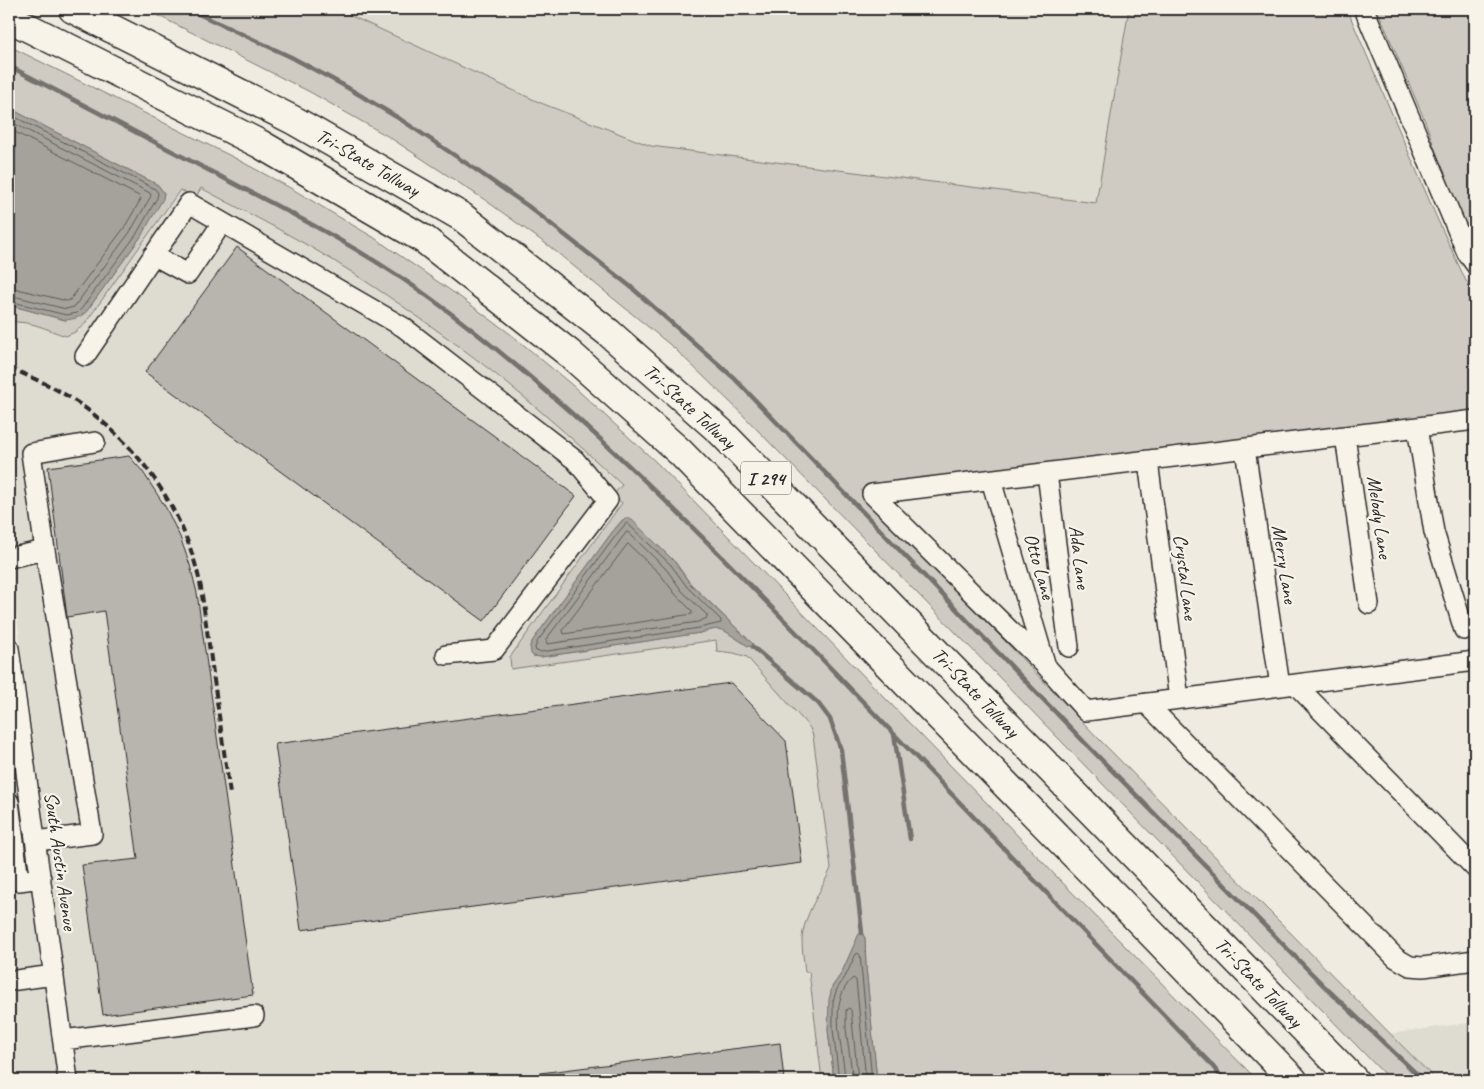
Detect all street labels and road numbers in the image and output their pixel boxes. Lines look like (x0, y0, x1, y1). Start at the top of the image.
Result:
street label: Tri-State Tollway (311, 123, 426, 203)
street label: Tri-State Tollway (638, 358, 743, 456)
road number: I 294 (741, 462, 791, 494)
street label: Melody Lane (1361, 474, 1398, 562)
street label: Merry Lane (1266, 523, 1303, 607)
street label: Ada Lane (1063, 524, 1096, 592)
street label: Otto Lane (1018, 530, 1061, 603)
street label: Crystal Lane (1168, 533, 1203, 623)
street label: Tri-State Tollway (926, 642, 1026, 744)
street label: South Austin Avenue (38, 790, 83, 933)
street label: Tri-State Tollway (1209, 932, 1309, 1034)

